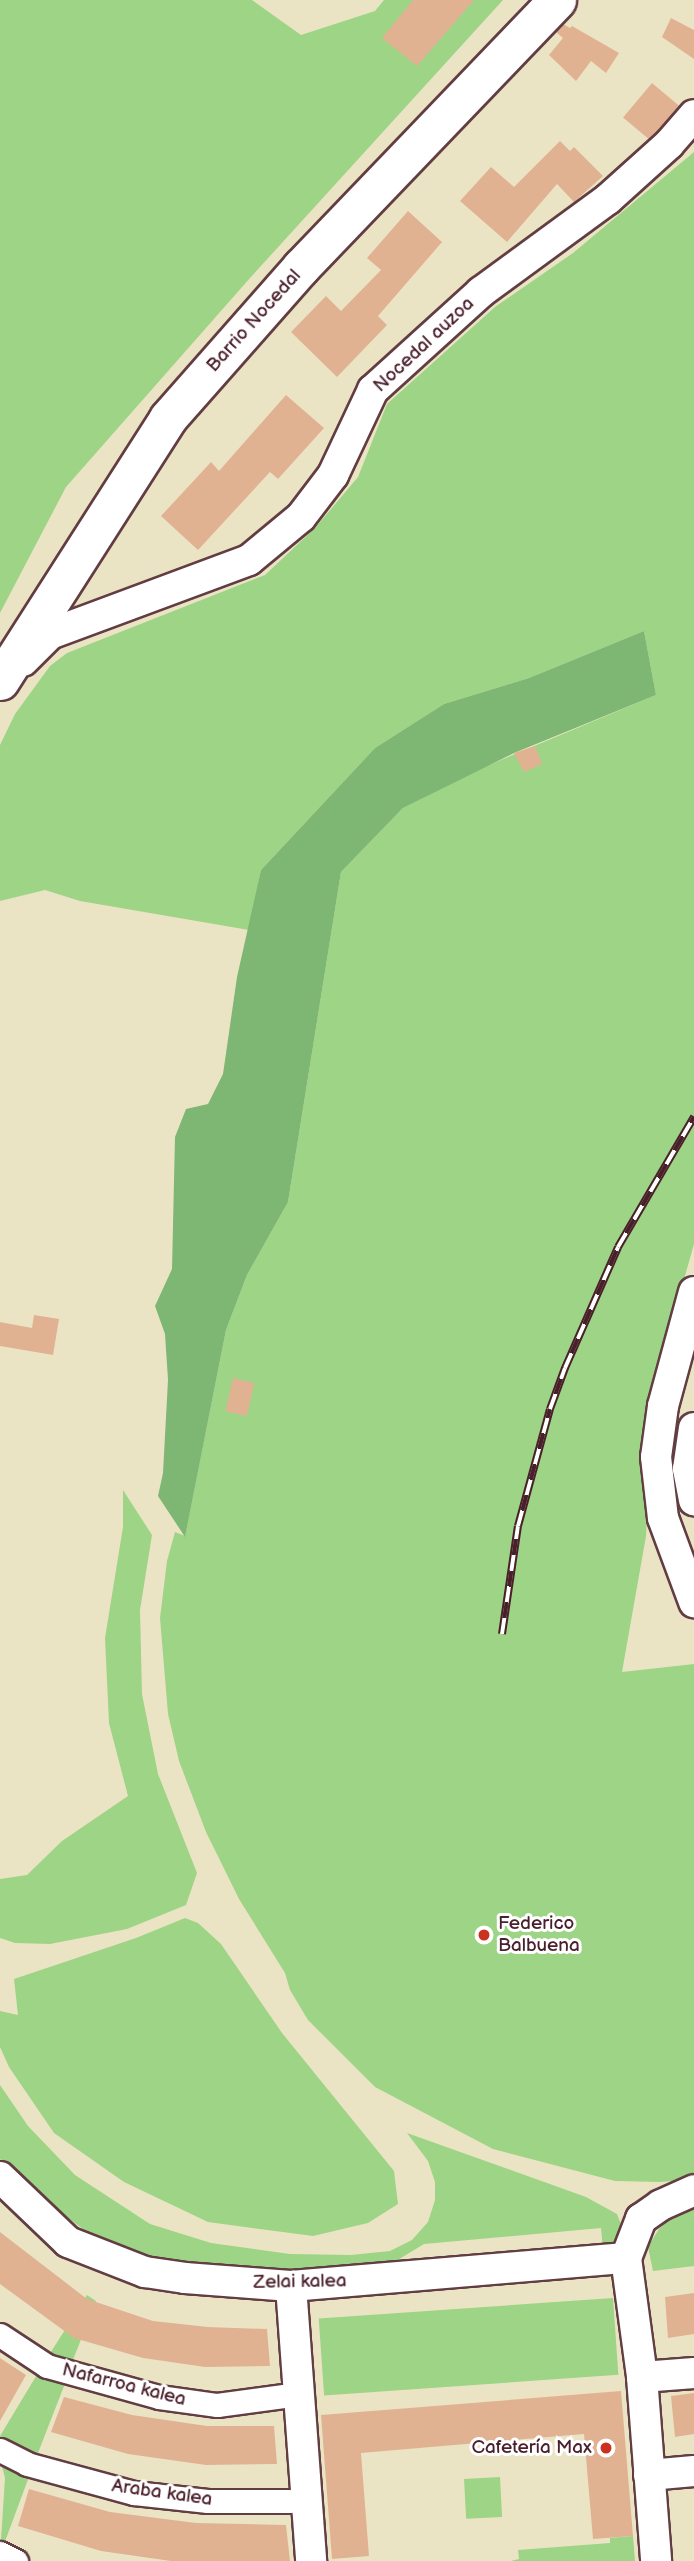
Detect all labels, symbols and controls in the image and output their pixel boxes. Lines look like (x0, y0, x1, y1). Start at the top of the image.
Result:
street label: Barrio Nocedal (202, 265, 306, 377)
street label: Nocedal auzoa (369, 293, 479, 397)
place label: Federico Balbuena (498, 1913, 580, 1957)
marker: Federico Balbuena (476, 1927, 492, 1943)
street label: Zelai kalea (253, 2270, 347, 2294)
street label: Nafarroa kalea (60, 2359, 188, 2411)
place label: Cafetería Max (472, 2437, 592, 2459)
marker: Cafetería Max (598, 2440, 614, 2456)
street label: Araba kalea (110, 2475, 214, 2511)

